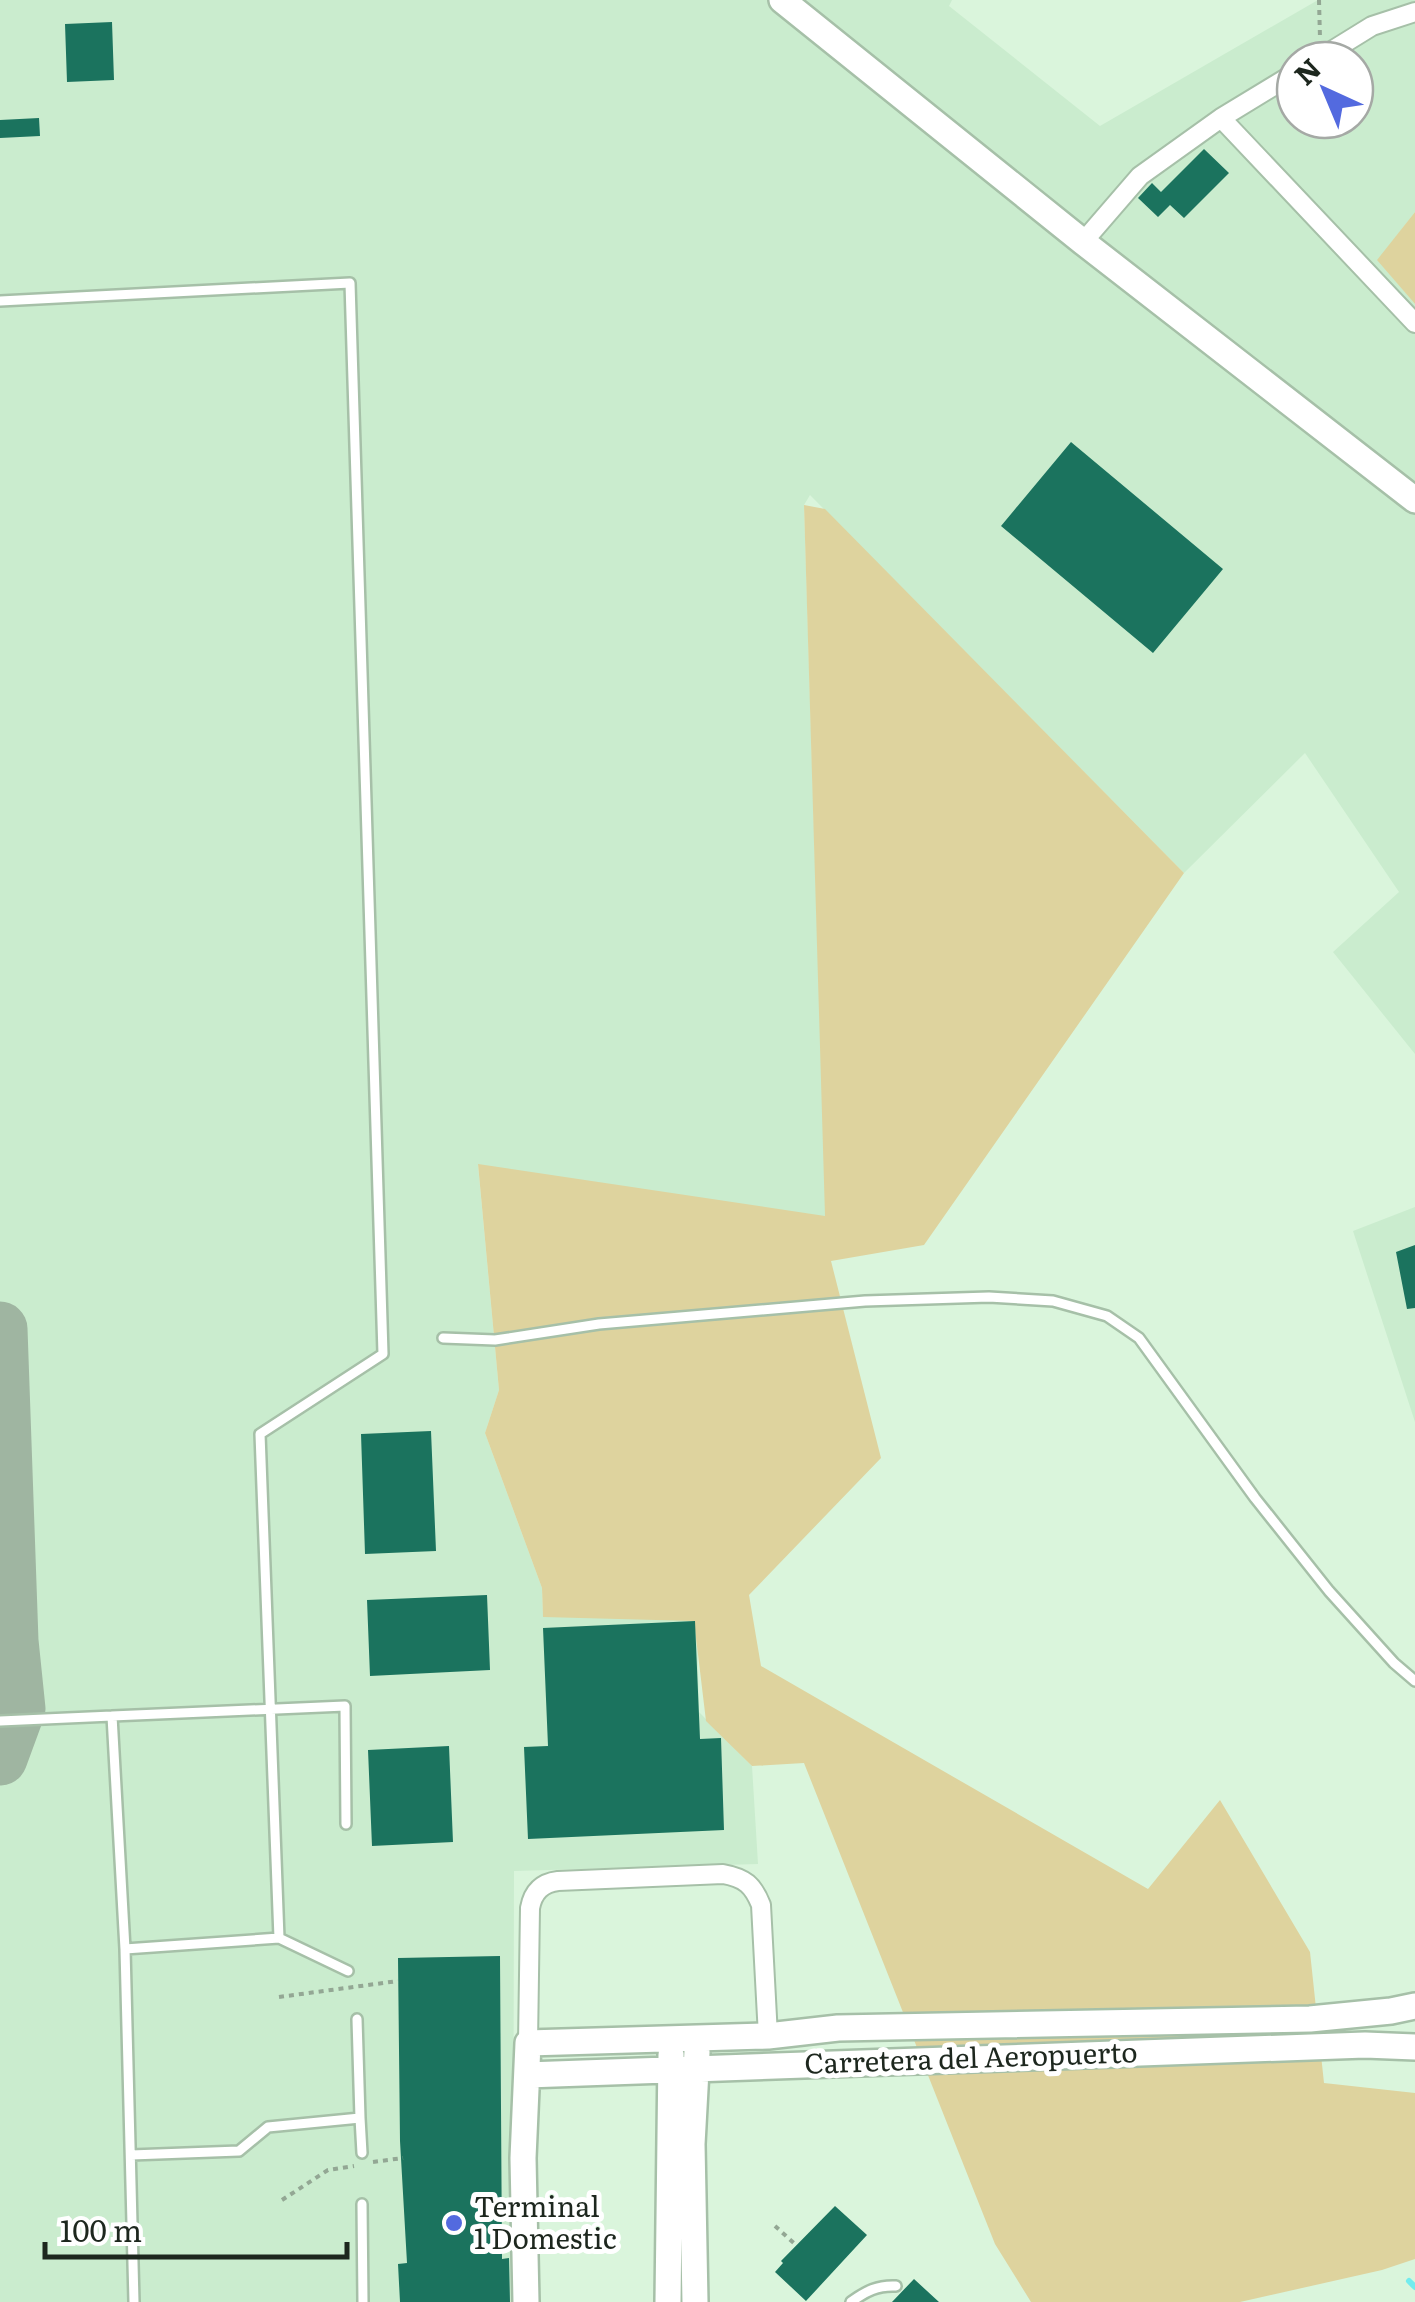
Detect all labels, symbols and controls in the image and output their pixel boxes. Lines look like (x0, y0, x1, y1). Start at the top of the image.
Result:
north arrow (1275, 40, 1375, 140)
text: N (1283, 47, 1329, 94)
street label: Carretera del Aeropuerto (804, 2029, 1138, 2083)
place label: Terminal 1 Domestic (474, 2184, 617, 2258)
scale bar (45, 2197, 348, 2259)
text: 100 m (60, 2207, 142, 2251)
marker: Terminal 1 Domestic (443, 2212, 465, 2234)

